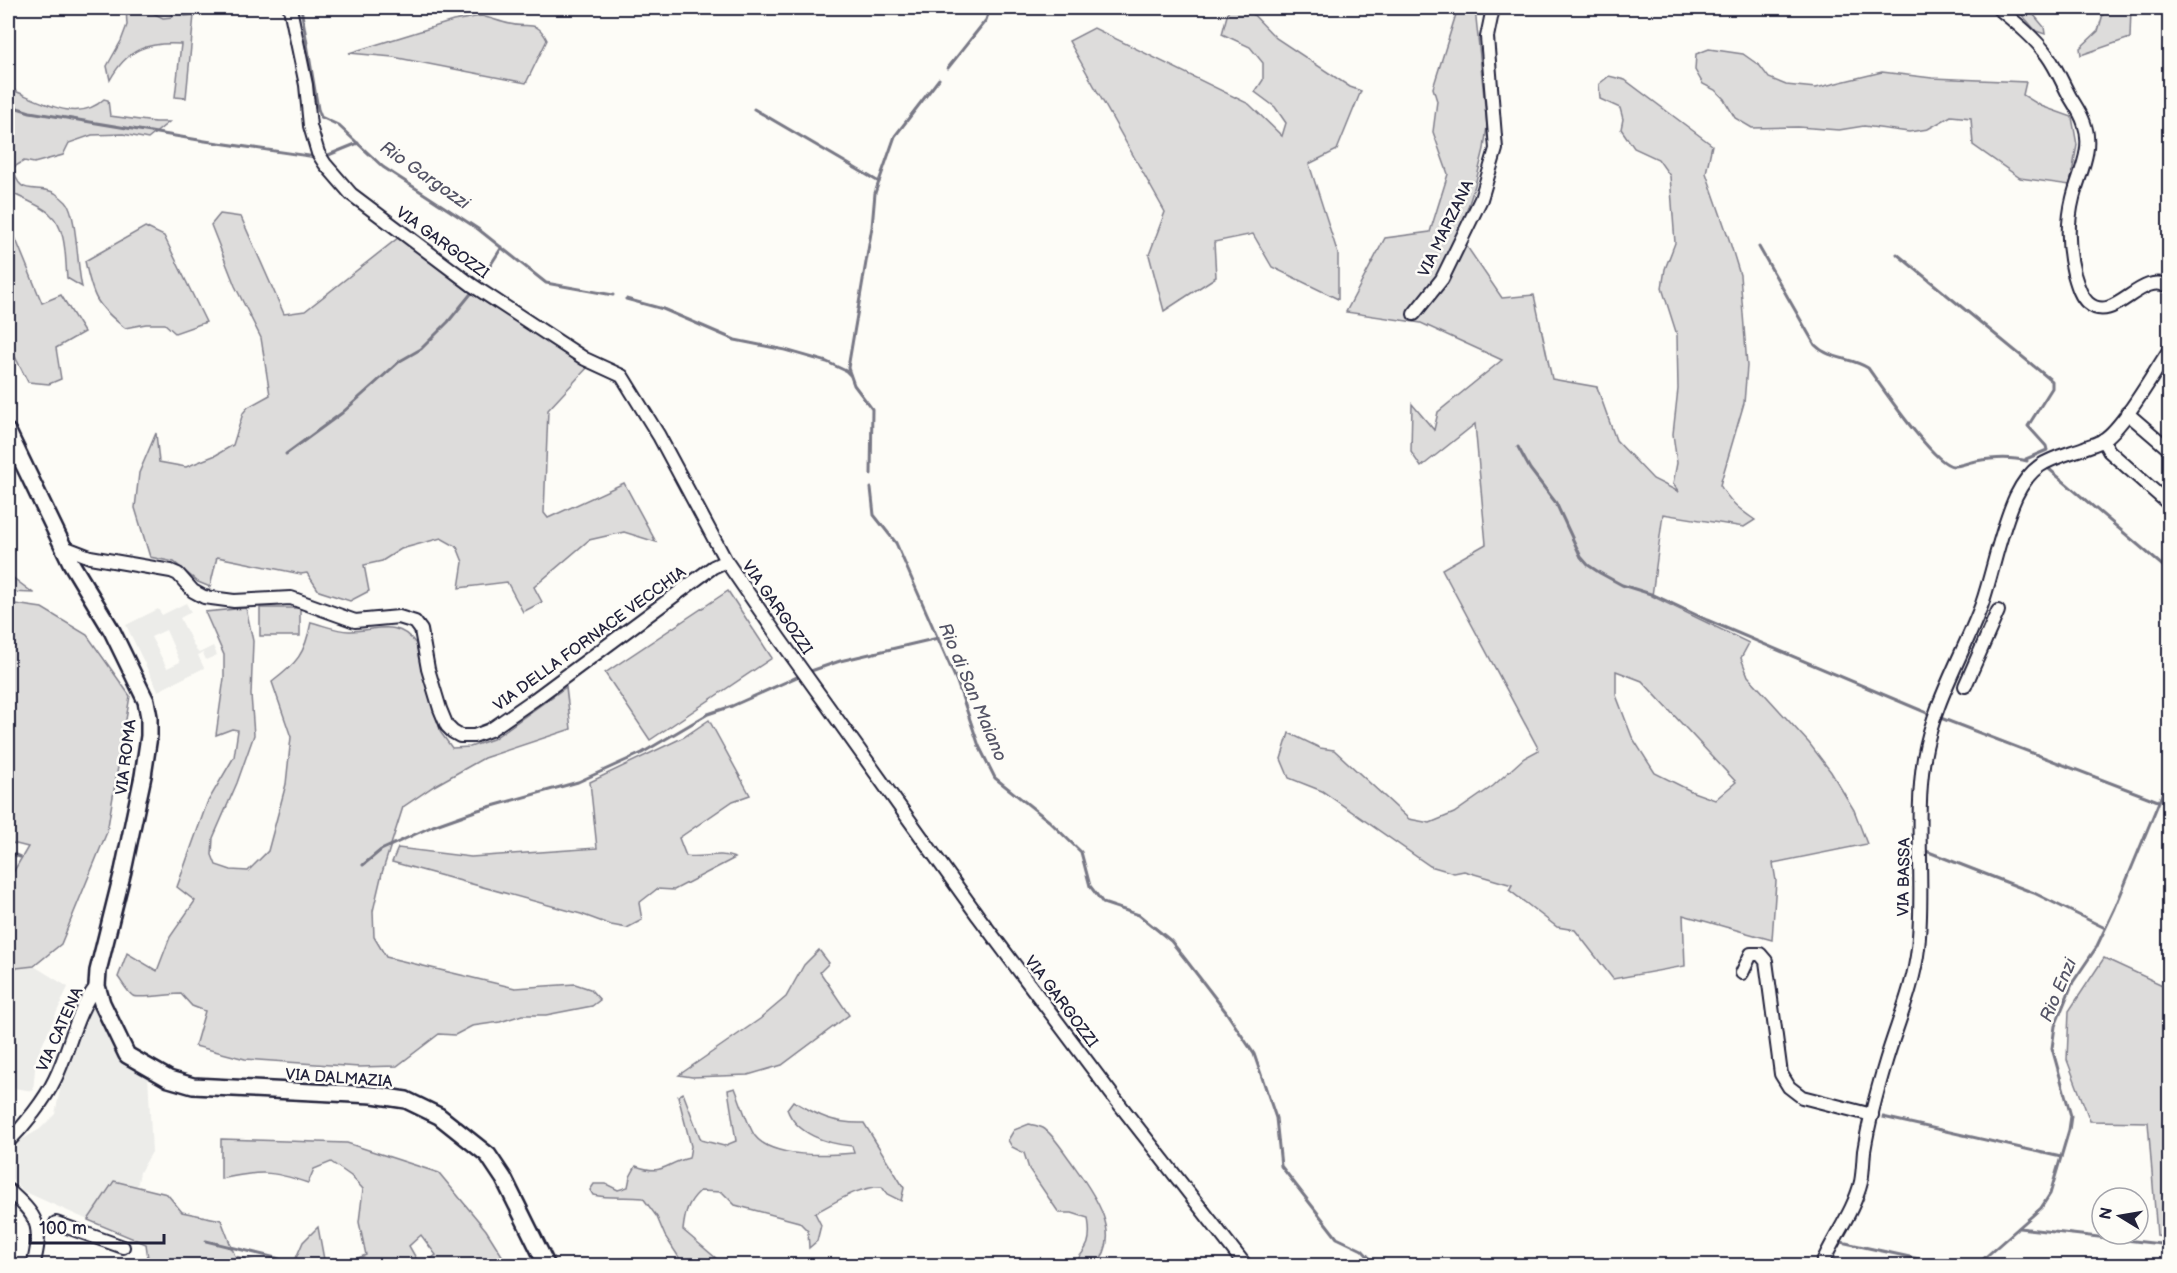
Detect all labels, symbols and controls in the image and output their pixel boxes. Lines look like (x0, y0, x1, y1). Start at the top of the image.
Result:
water label: Rio Gargozzi (376, 137, 474, 214)
street label: VIA MARZANA (1415, 177, 1478, 280)
street label: VIA GARGOZZI (392, 203, 492, 283)
street label: VIA GARGOZZI (737, 557, 816, 658)
street label: VIA DELLA FORNACE VECCHIA (490, 563, 690, 715)
water label: Rio di San Maiano (934, 620, 1011, 765)
street label: VIA ROMA (112, 718, 141, 796)
street label: VIA BASSA (1894, 837, 1915, 917)
street label: VIA GARGOZZI (1020, 952, 1102, 1052)
water label: Rio Enzi (2036, 954, 2082, 1025)
street label: VIA CATENA (33, 984, 88, 1075)
street label: VIA DALMAZIA (285, 1065, 393, 1092)
north arrow (2090, 1186, 2150, 1246)
text: N (2096, 1206, 2117, 1221)
scale bar (30, 1207, 164, 1245)
text: 100 m (39, 1218, 87, 1239)

